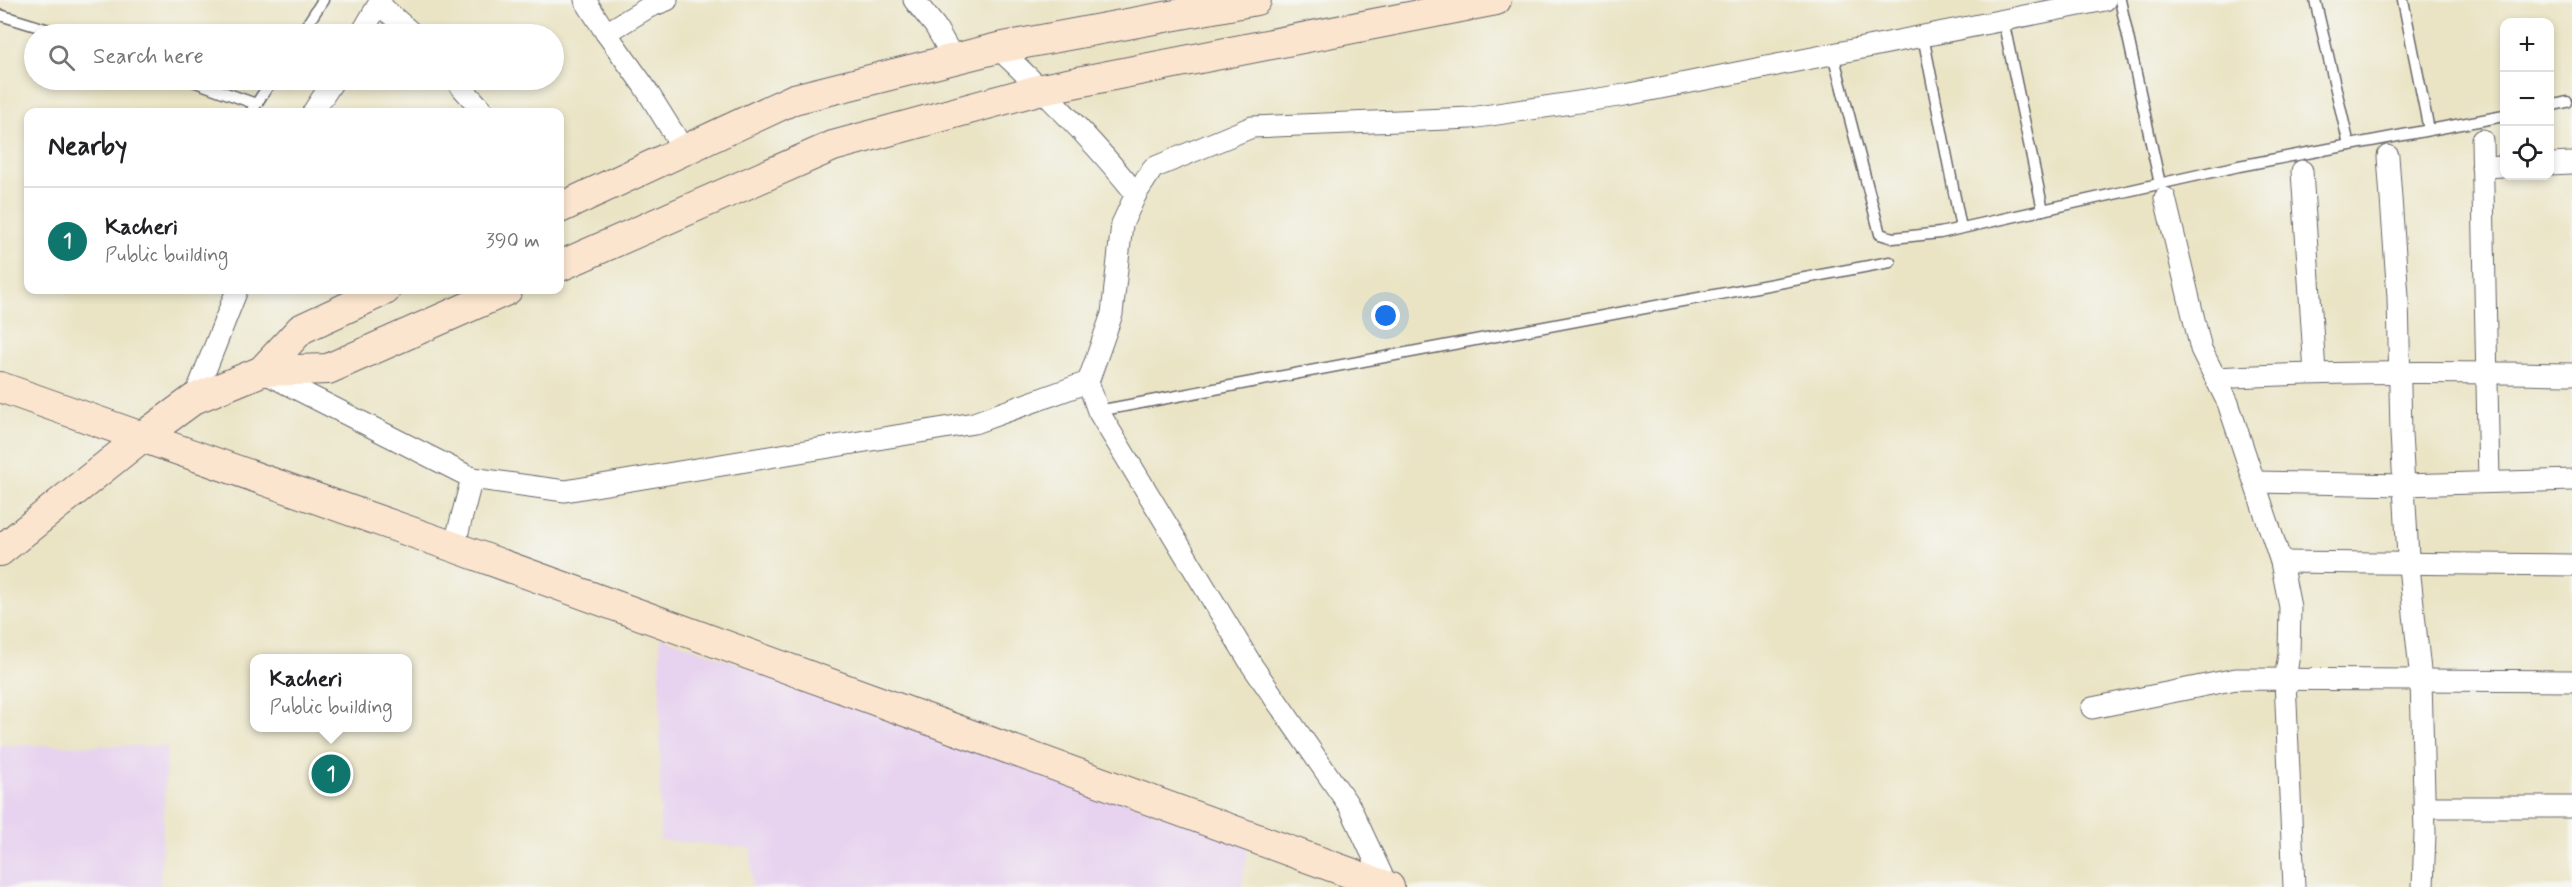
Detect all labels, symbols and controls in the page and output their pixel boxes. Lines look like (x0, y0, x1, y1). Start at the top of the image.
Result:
map controls (2500, 18, 2554, 180)
button: + (2500, 18, 2554, 72)
search box (24, 24, 564, 90)
icon: search (45, 41, 78, 74)
text: Search here (93, 43, 204, 71)
button: − (2500, 72, 2554, 126)
button: locate (2500, 126, 2554, 180)
text: Nearby (48, 130, 127, 164)
text: Kacheri (105, 214, 178, 242)
text: 1 (63, 228, 72, 255)
text: 390 m (486, 228, 540, 255)
text: Public building (105, 242, 228, 269)
your location (1371, 301, 1400, 330)
popup (250, 654, 412, 732)
text: Kacheri (269, 666, 342, 694)
text: Public building (269, 694, 393, 721)
pin: 1 (312, 752, 350, 796)

